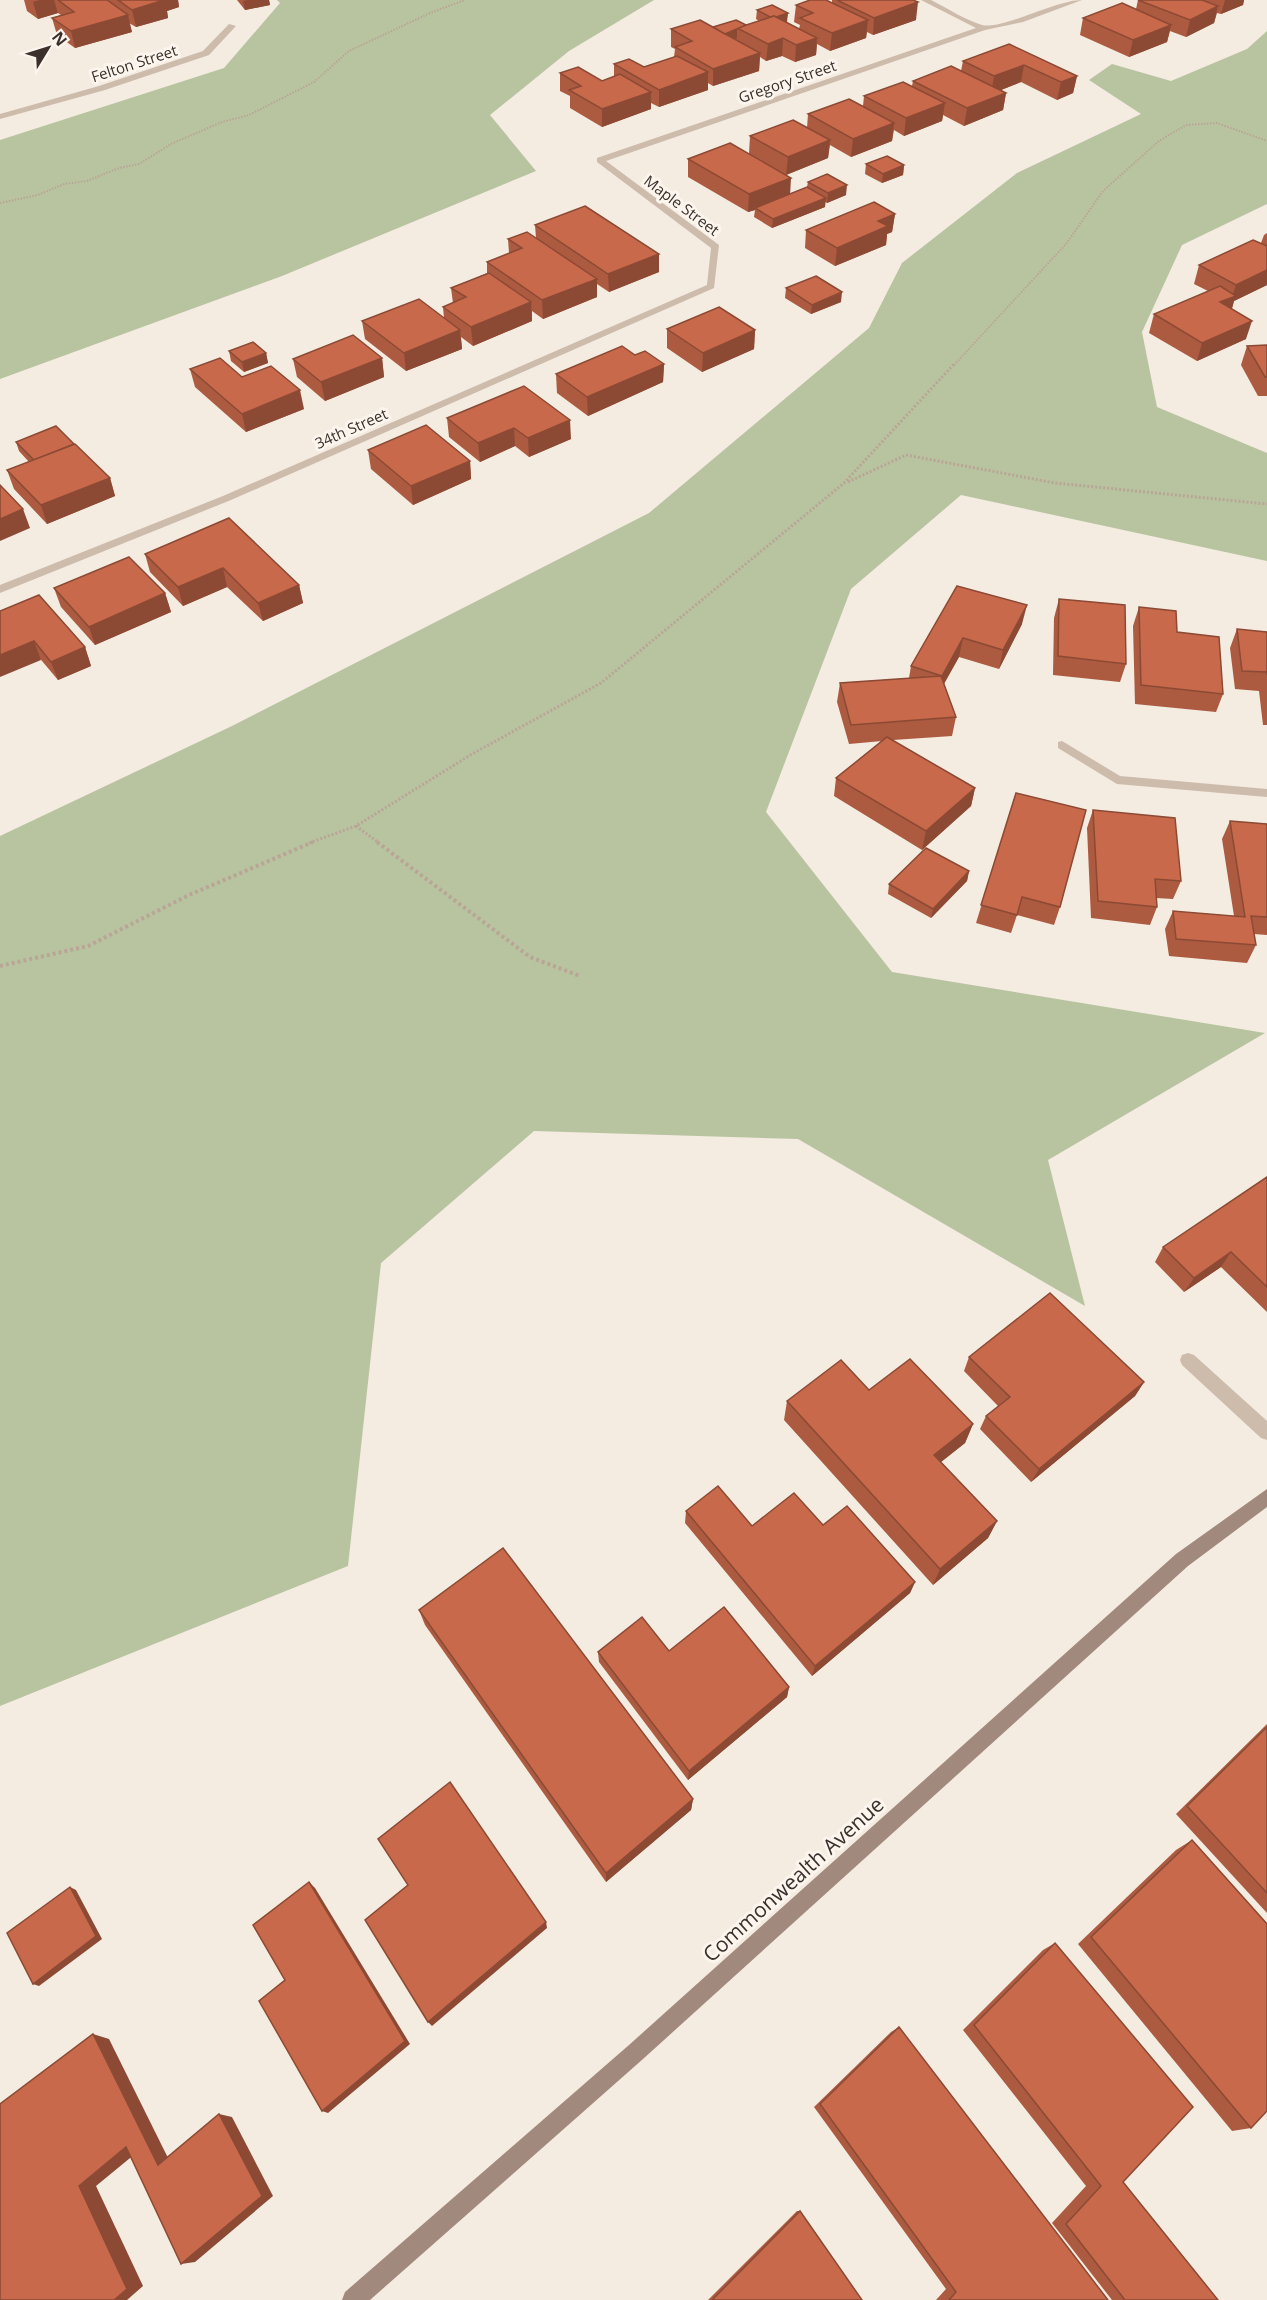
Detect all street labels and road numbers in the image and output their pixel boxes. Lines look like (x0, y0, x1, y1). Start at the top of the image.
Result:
street label: Felton Street (88, 40, 180, 86)
street label: Gregory Street (735, 55, 839, 107)
street label: Maple Street (640, 170, 724, 240)
street label: 34th Street (312, 403, 390, 453)
street label: Commonwealth Avenue (697, 1790, 889, 1968)

